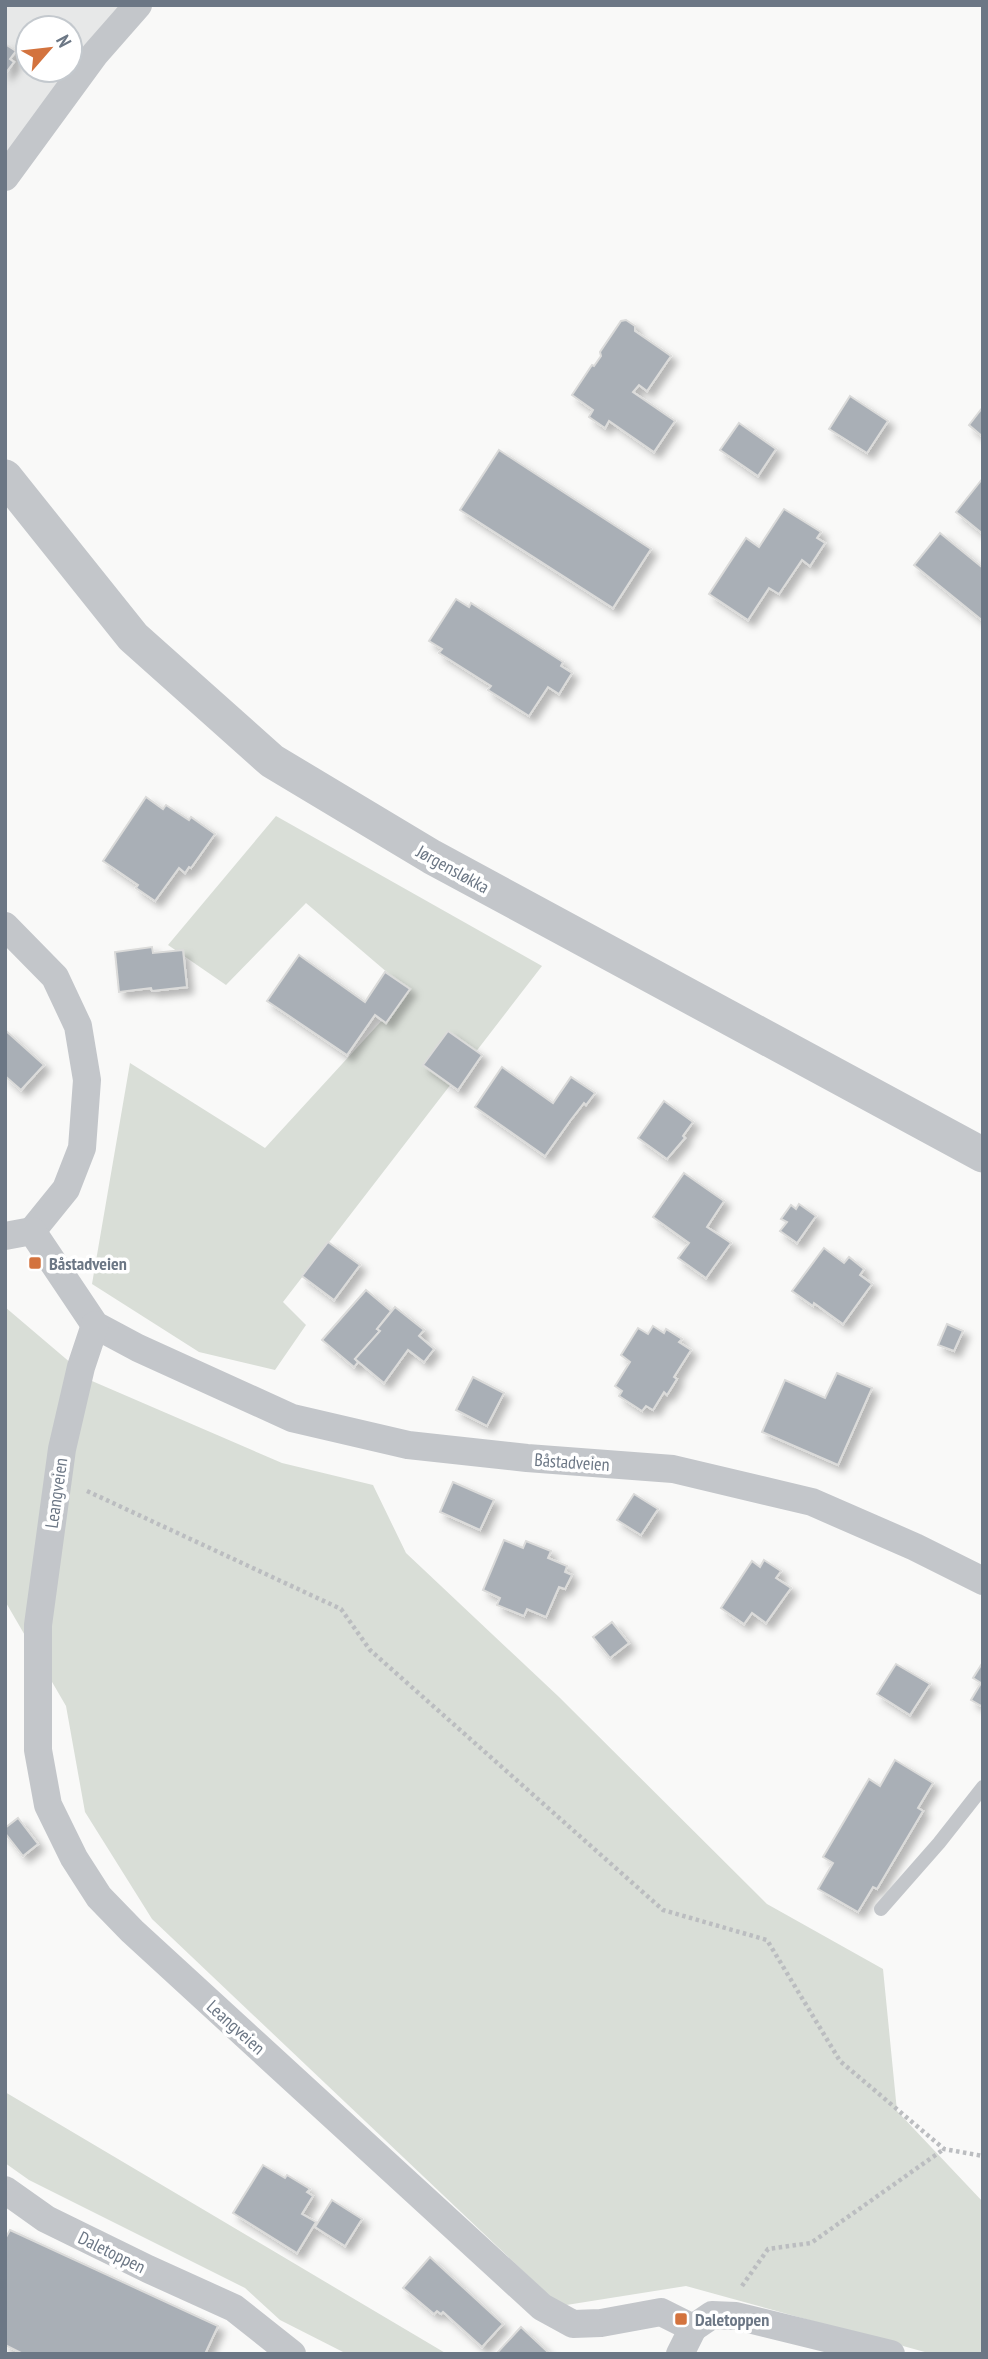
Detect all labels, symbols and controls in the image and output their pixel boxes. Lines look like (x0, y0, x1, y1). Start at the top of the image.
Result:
north arrow (14, 14, 84, 84)
text: N (51, 31, 77, 51)
street label: Jørgensløkka (412, 839, 493, 898)
place label: Båstadveien (49, 1252, 127, 1275)
marker: Båstadveien (27, 1255, 43, 1271)
street label: Båstadveien (534, 1448, 610, 1476)
street label: Leangveien (40, 1456, 72, 1530)
street label: Leangveien (202, 1995, 270, 2059)
street label: Daletoppen (75, 2226, 149, 2278)
place label: Daletoppen (695, 2308, 769, 2331)
marker: Daletoppen (673, 2311, 689, 2327)

